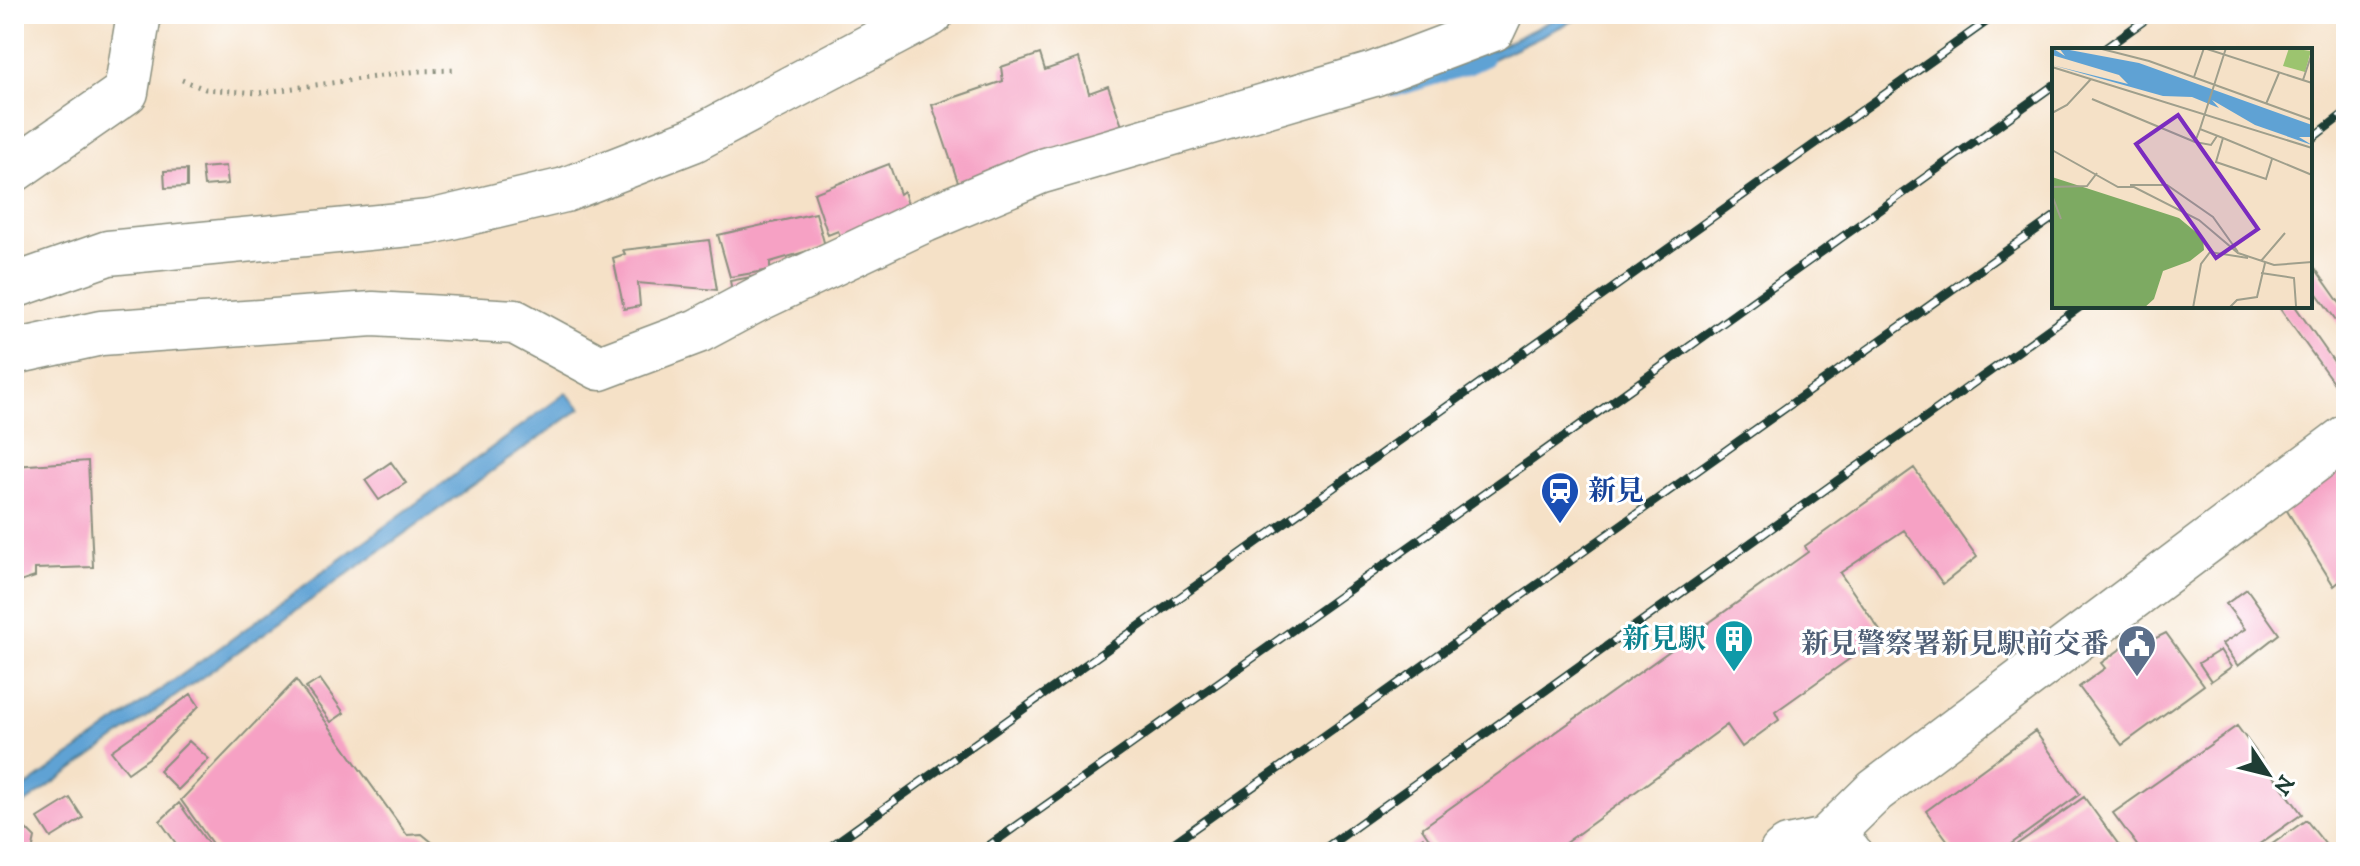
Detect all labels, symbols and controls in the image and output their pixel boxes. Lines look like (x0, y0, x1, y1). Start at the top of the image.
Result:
inset map (2052, 48, 2312, 308)
station icon: 新見 (1539, 470, 1581, 525)
place label: 新見 (1588, 474, 1644, 509)
building icon: 新見駅 (1713, 618, 1755, 673)
place label: 新見駅 (1622, 622, 1706, 657)
public building icon: 新見警察署新見駅前交番 (2116, 623, 2158, 678)
place label: 新見警察署新見駅前交番 (1801, 627, 2109, 662)
north arrow (2228, 734, 2308, 814)
text: N (2267, 769, 2299, 800)

